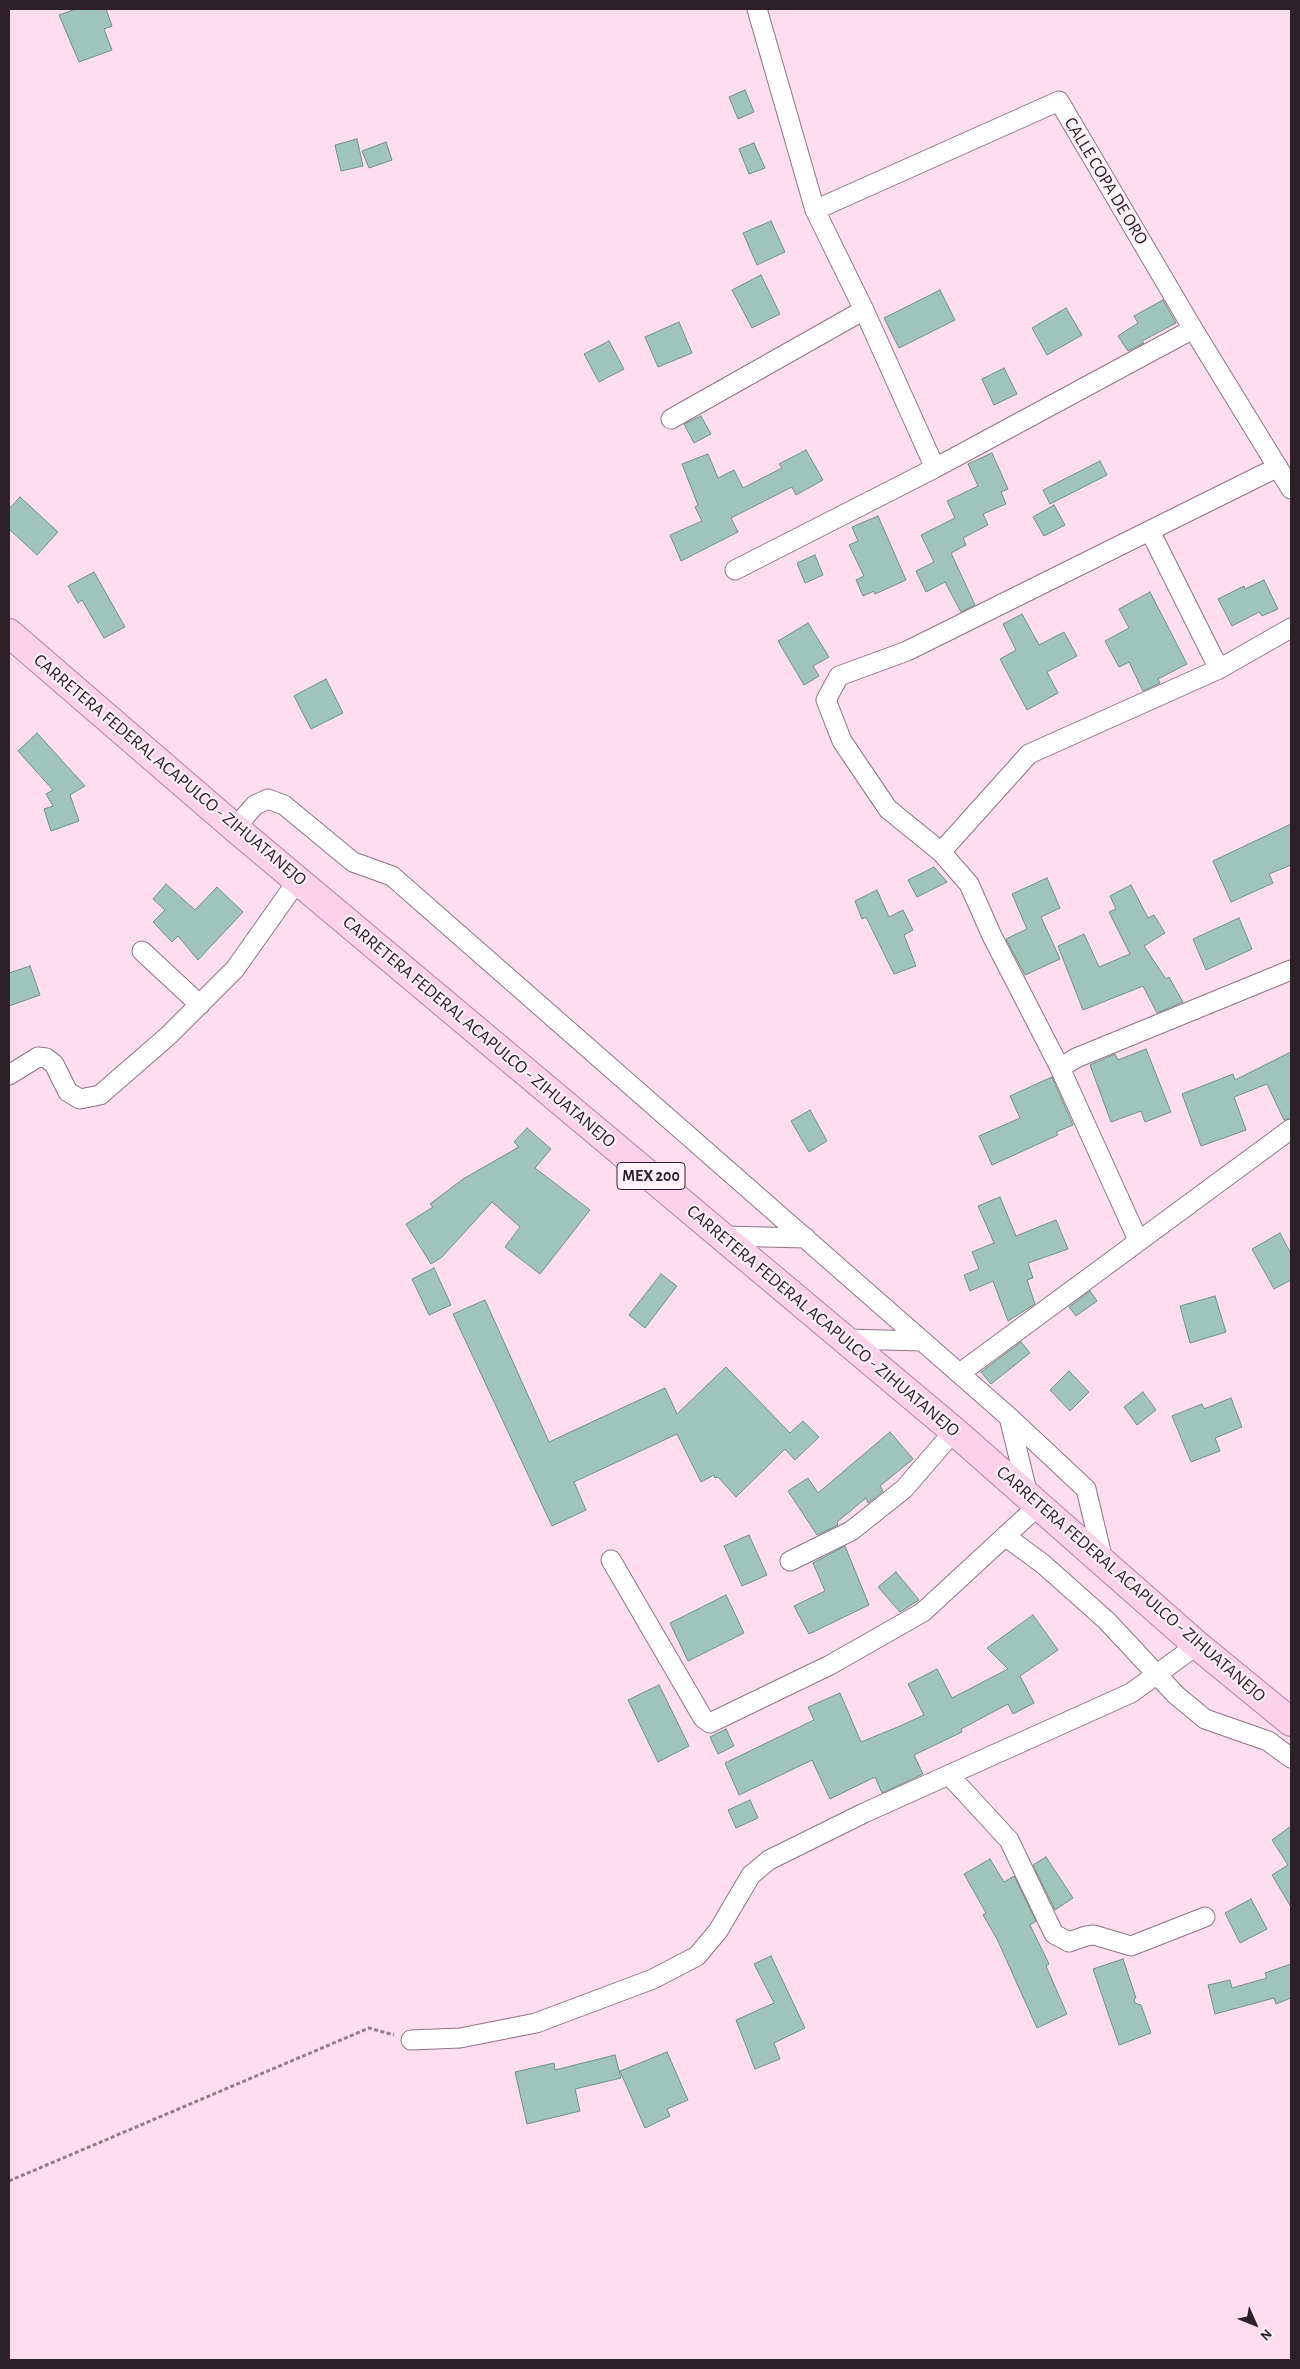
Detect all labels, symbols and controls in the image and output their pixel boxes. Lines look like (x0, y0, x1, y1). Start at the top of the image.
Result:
street label: CALLE COPA DE ORO (1059, 113, 1153, 249)
street label: CARRETERA FEDERAL ACAPULCO - ZIHUATANEJO (29, 649, 311, 891)
street label: CARRETERA FEDERAL ACAPULCO - ZIHUATANEJO (338, 911, 620, 1153)
road number: MEX 200 (617, 1162, 685, 1190)
street label: CARRETERA FEDERAL ACAPULCO - ZIHUATANEJO (682, 1200, 964, 1442)
street label: CARRETERA FEDERAL ACAPULCO - ZIHUATANEJO (992, 1461, 1270, 1707)
north arrow (1230, 2299, 1280, 2349)
text: N (1257, 2326, 1274, 2343)

